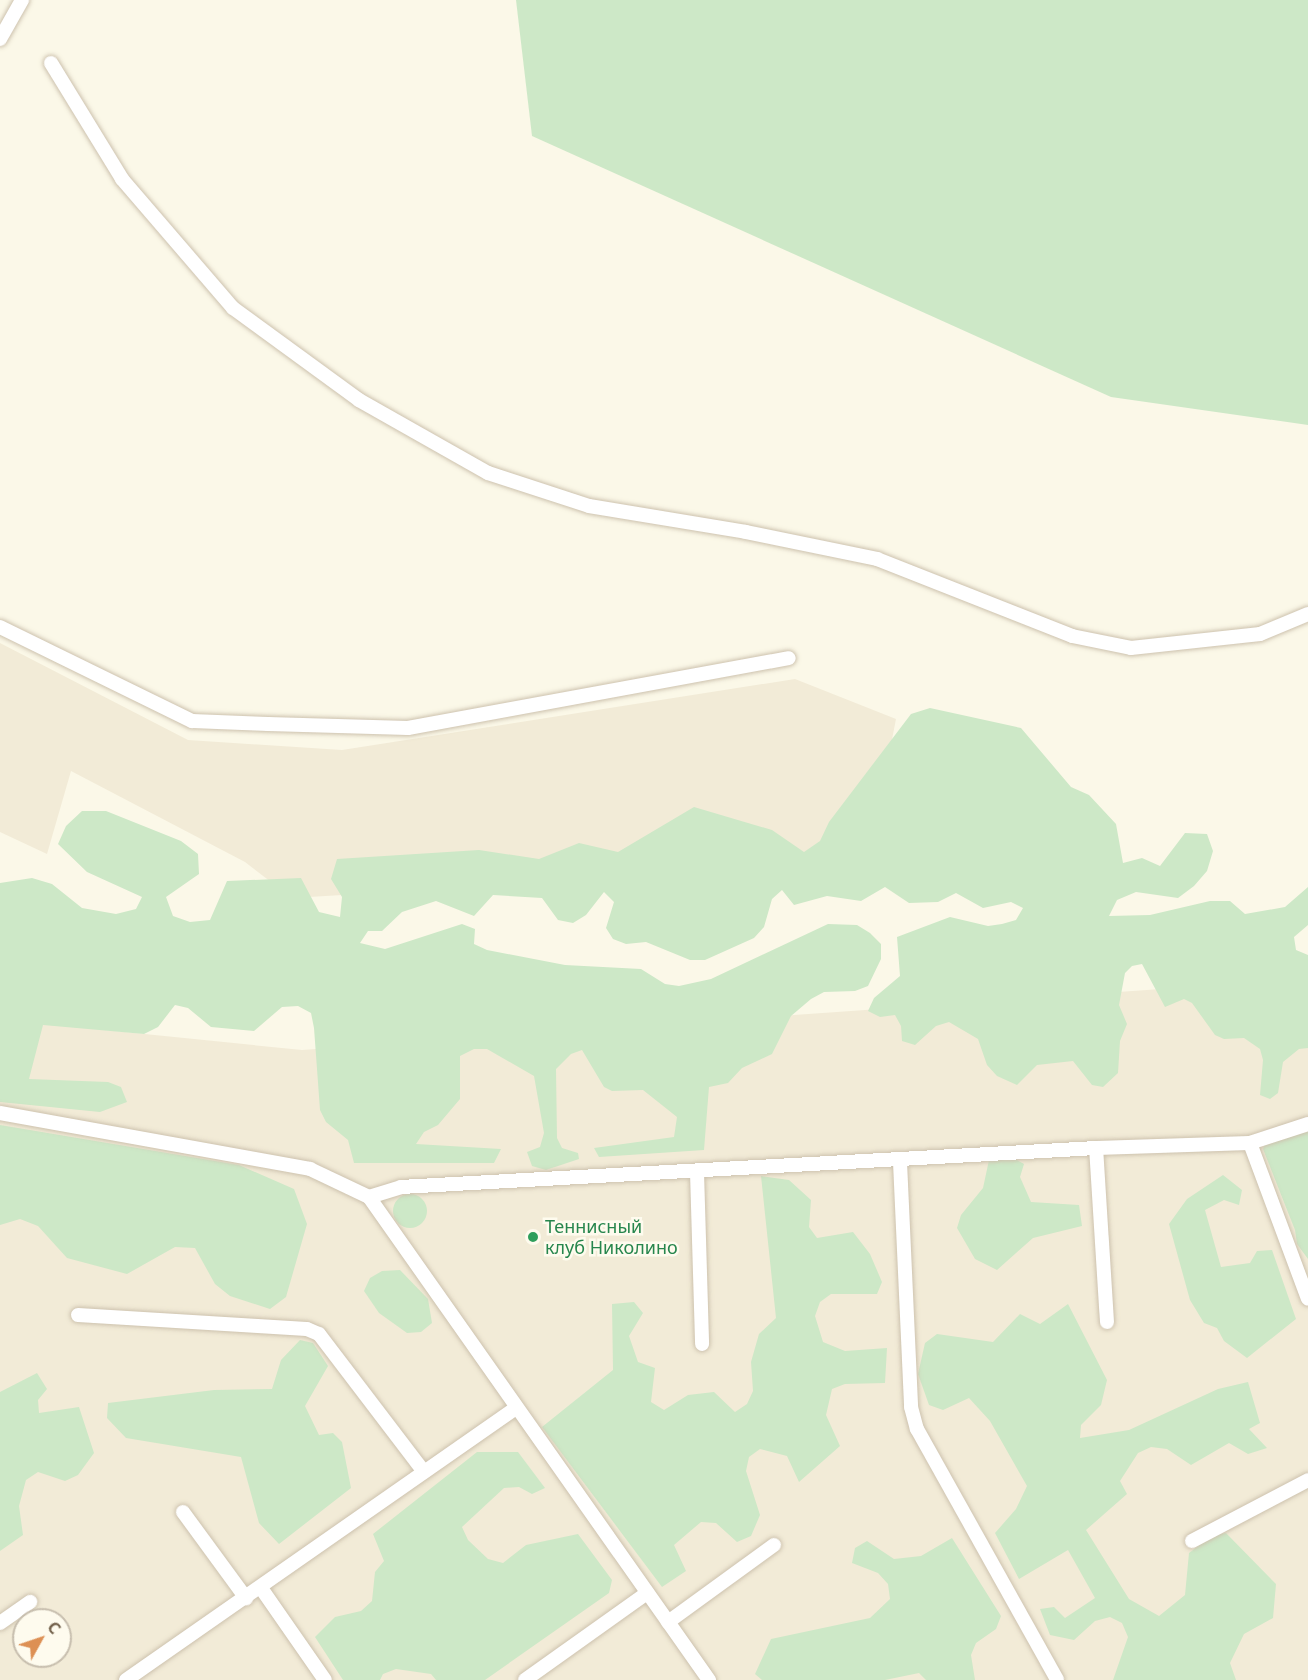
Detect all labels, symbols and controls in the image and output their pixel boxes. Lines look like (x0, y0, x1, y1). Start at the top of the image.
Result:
place label: Теннисный клуб Николино (545, 1216, 678, 1258)
marker: Теннисный клуб Николино (526, 1230, 540, 1244)
north arrow (12, 1608, 72, 1668)
text: С (43, 1617, 66, 1639)

